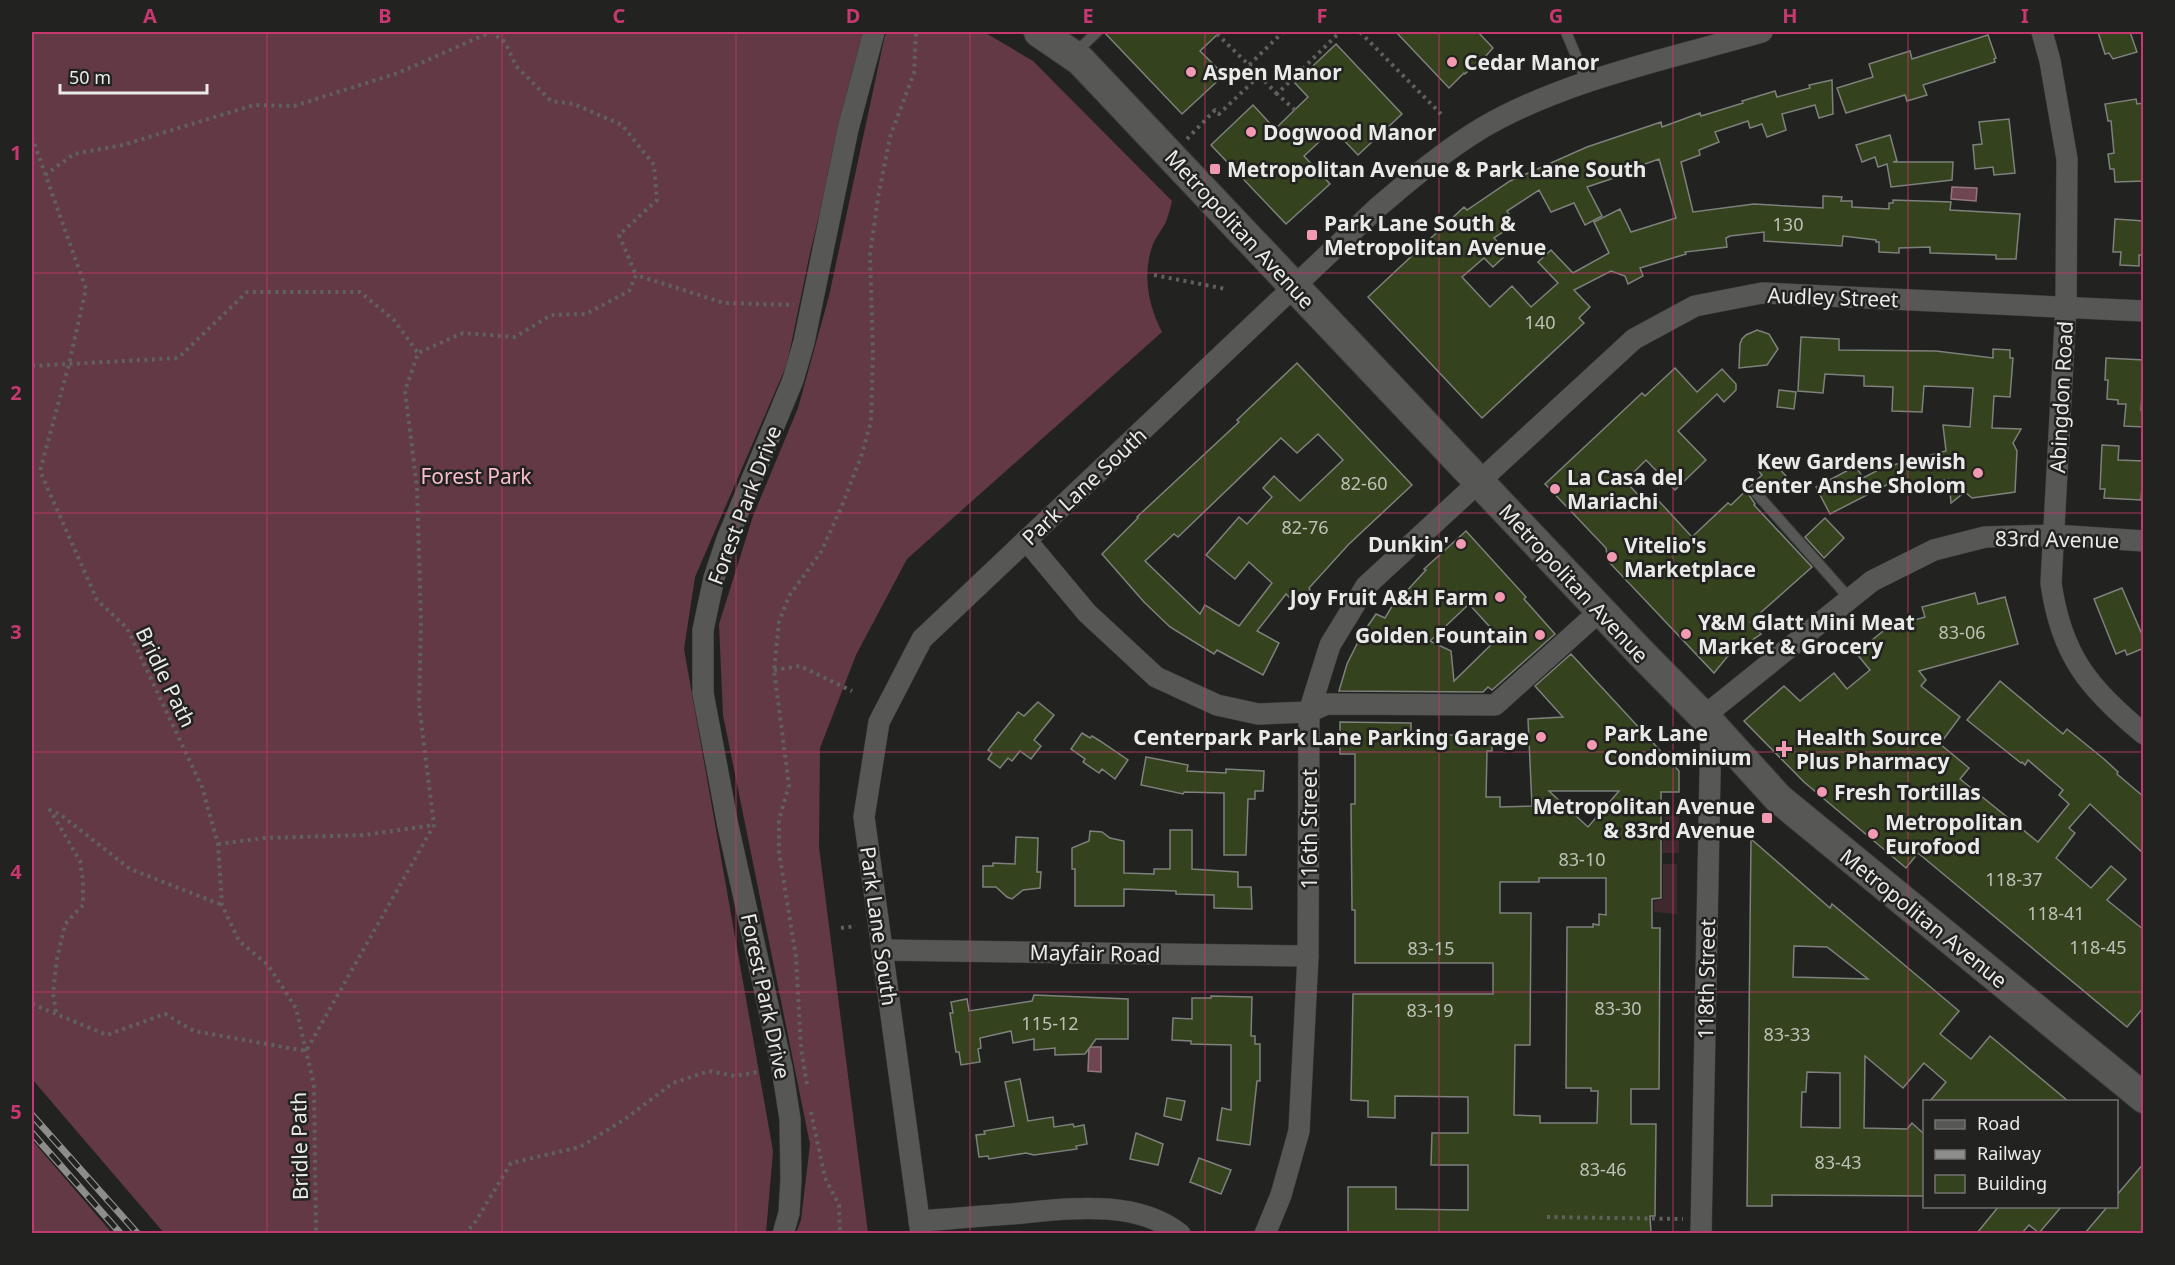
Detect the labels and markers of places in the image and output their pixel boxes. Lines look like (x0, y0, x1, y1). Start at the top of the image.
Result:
place label: Cedar Manor (1464, 48, 1600, 76)
marker: Cedar Manor (1445, 55, 1459, 69)
place label: Aspen Manor (1203, 58, 1342, 86)
marker: Aspen Manor (1184, 65, 1198, 79)
place label: Dogwood Manor (1263, 118, 1437, 146)
marker: Dogwood Manor (1244, 125, 1258, 139)
place label: Metropolitan Avenue & Park Lane South (1227, 155, 1646, 183)
marker: Metropolitan Avenue & Park Lane South (1208, 162, 1222, 176)
place label: Park Lane South & Metropolitan Avenue (1324, 209, 1546, 261)
marker: Park Lane South & Metropolitan Avenue (1305, 228, 1319, 242)
place label: Kew Gardens Jewish Center Anshe Sholom (1741, 447, 1966, 499)
place label: La Casa del Mariachi (1567, 463, 1684, 515)
marker: Kew Gardens Jewish Center Anshe Sholom (1971, 466, 1985, 480)
marker: La Casa del Mariachi (1548, 482, 1562, 496)
place label: Dunkin' (1368, 530, 1449, 558)
place label: Vitelio's Marketplace (1624, 531, 1756, 583)
marker: Dunkin' (1454, 537, 1468, 551)
marker: Vitelio's Marketplace (1605, 550, 1619, 564)
place label: Joy Fruit A&H Farm (1288, 583, 1488, 611)
marker: Joy Fruit A&H Farm (1493, 590, 1507, 604)
place label: Y&M Glatt Mini Meat Market & Grocery (1698, 608, 1915, 660)
place label: Golden Fountain (1355, 621, 1528, 649)
marker: Y&M Glatt Mini Meat Market & Grocery (1679, 627, 1693, 641)
marker: Golden Fountain (1533, 628, 1547, 642)
place label: Park Lane Condominium (1604, 719, 1751, 771)
place label: Centerpark Park Lane Parking Garage (1133, 723, 1529, 751)
place label: Health Source Plus Pharmacy (1796, 723, 1950, 775)
marker: Centerpark Park Lane Parking Garage (1534, 730, 1548, 744)
marker: Park Lane Condominium (1585, 738, 1599, 752)
marker: Health Source Plus Pharmacy (1777, 742, 1791, 756)
place label: Fresh Tortillas (1834, 778, 1981, 806)
marker: Fresh Tortillas (1815, 785, 1829, 799)
place label: Metropolitan Avenue & 83rd Avenue (1533, 792, 1755, 844)
place label: Metropolitan Eurofood (1885, 808, 2023, 860)
marker: Metropolitan Avenue & 83rd Avenue (1760, 811, 1774, 825)
marker: Metropolitan Eurofood (1866, 827, 1880, 841)

